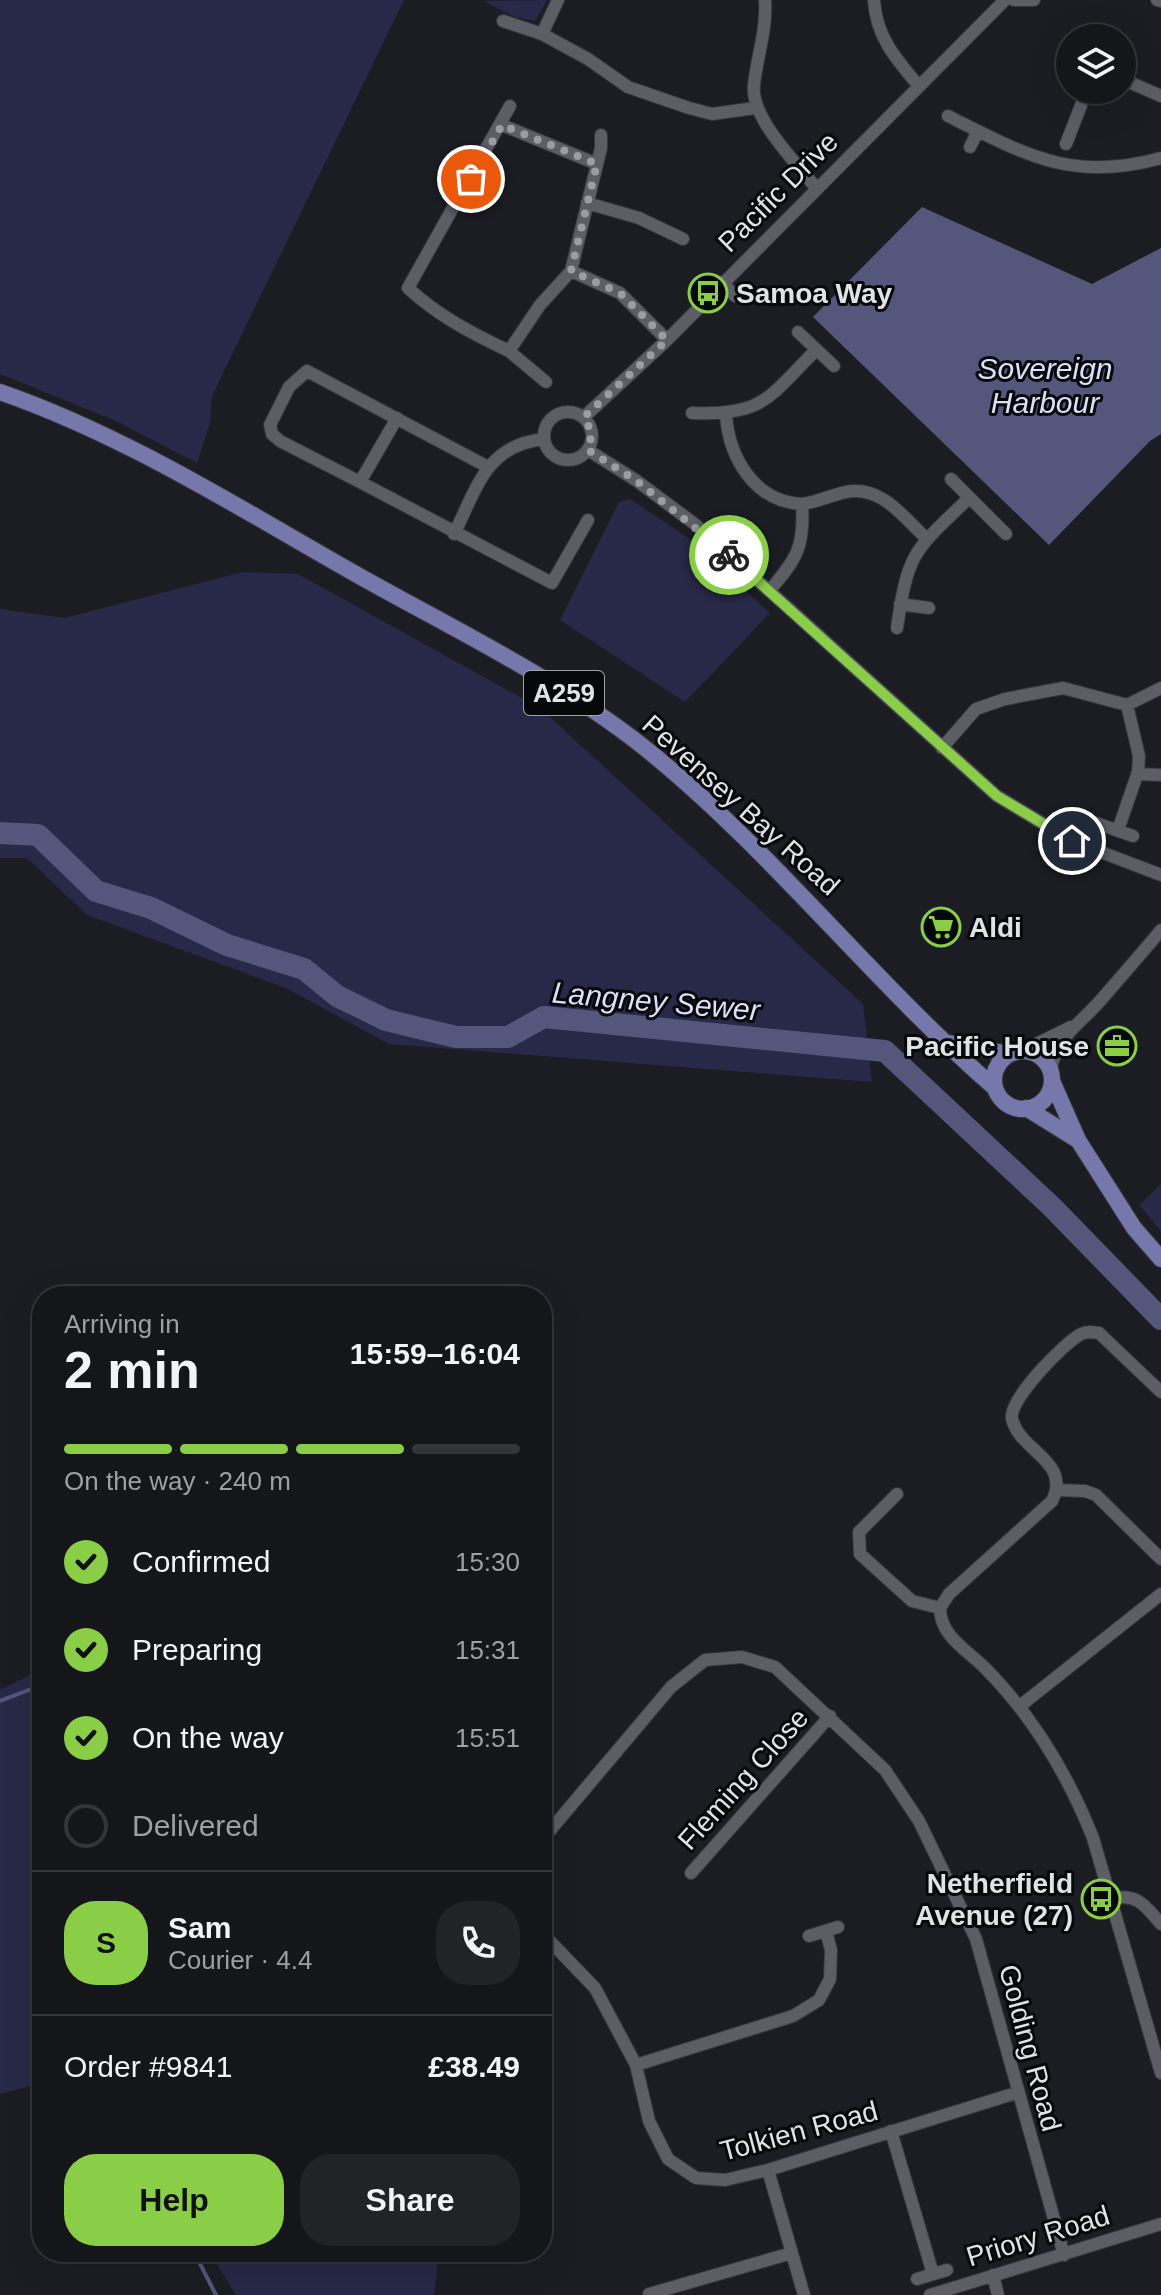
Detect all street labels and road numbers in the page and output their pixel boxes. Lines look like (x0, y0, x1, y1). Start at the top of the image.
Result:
street label: Pacific Drive (712, 126, 844, 258)
road number: A259 (524, 671, 604, 715)
street label: Pevensey Bay Road (636, 709, 846, 901)
street label: Fleming Close (672, 1702, 814, 1856)
street label: Golding Road (993, 1961, 1067, 2135)
street label: Tolkien Road (717, 2095, 881, 2167)
street label: Priory Road (963, 2200, 1113, 2272)

